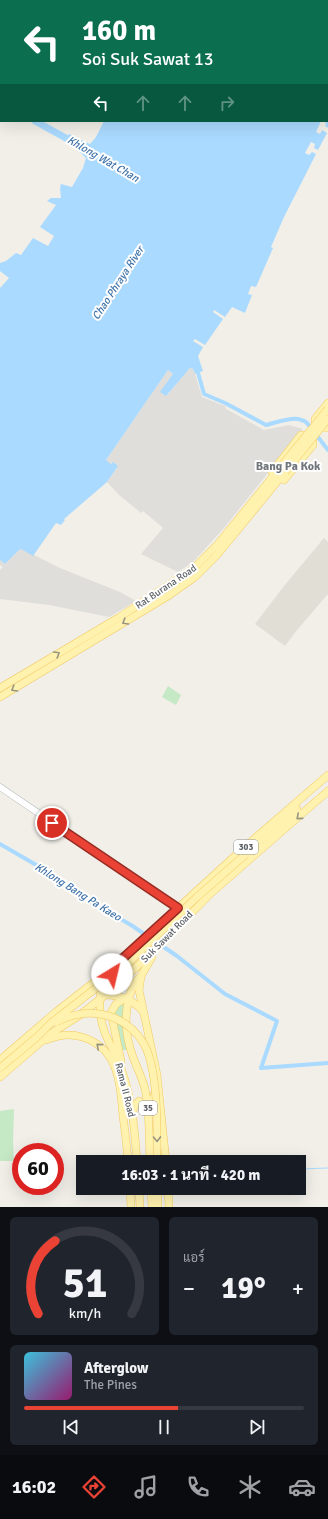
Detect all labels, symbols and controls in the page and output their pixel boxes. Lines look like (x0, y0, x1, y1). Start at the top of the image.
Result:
text: 160 m (82, 14, 156, 48)
icon: left (16, 16, 68, 68)
text: Soi Suk Sawat 13 (82, 48, 213, 70)
icon: left (90, 92, 112, 114)
icon: ahead (132, 92, 154, 114)
icon: ahead (174, 92, 196, 114)
icon: right (216, 92, 238, 114)
water label: Khlong Wat Chan (65, 133, 142, 185)
water label: Chao Phraya River (89, 242, 148, 322)
district label: Bang Pa Kok (256, 459, 321, 474)
street label: Rat Burana Road (133, 562, 199, 612)
one-way arrow (122, 617, 129, 625)
one-way arrow (53, 651, 60, 658)
one-way arrow (11, 684, 18, 691)
pin (35, 806, 69, 840)
icon: arrive (41, 812, 63, 834)
one-way arrow (296, 812, 303, 819)
road number: 303 (234, 840, 258, 854)
water label: Khlong Bang Pa Kaeo (32, 860, 125, 925)
street label: Suk Sawat Road (139, 909, 195, 965)
position arrow (91, 953, 133, 995)
one-way arrow (97, 1043, 104, 1050)
street label: Rama II Road (112, 1062, 138, 1118)
road number: 35 (139, 1101, 157, 1115)
one-way arrow (153, 1136, 161, 1142)
speed limit sign: 60 (12, 1143, 64, 1195)
text: 16:03 · 1 นาที · 420 m (122, 1166, 260, 1184)
text: แอร์ (183, 1250, 204, 1266)
text: 51 (62, 1258, 107, 1309)
text: 19° (221, 1270, 266, 1307)
text: − (183, 1275, 195, 1302)
text: + (292, 1275, 304, 1302)
text: km/h (68, 1305, 101, 1322)
text: Afterglow (84, 1359, 148, 1377)
text: The Pines (84, 1377, 137, 1393)
icon: previous (60, 1416, 82, 1438)
icon: pause (153, 1416, 175, 1438)
icon: next (246, 1416, 268, 1438)
icon: directions (80, 1473, 108, 1501)
icon: music (132, 1473, 160, 1501)
icon: phone (184, 1473, 212, 1501)
icon: climate (236, 1473, 264, 1501)
icon: car (288, 1473, 316, 1501)
text: 16:02 (12, 1476, 56, 1498)

